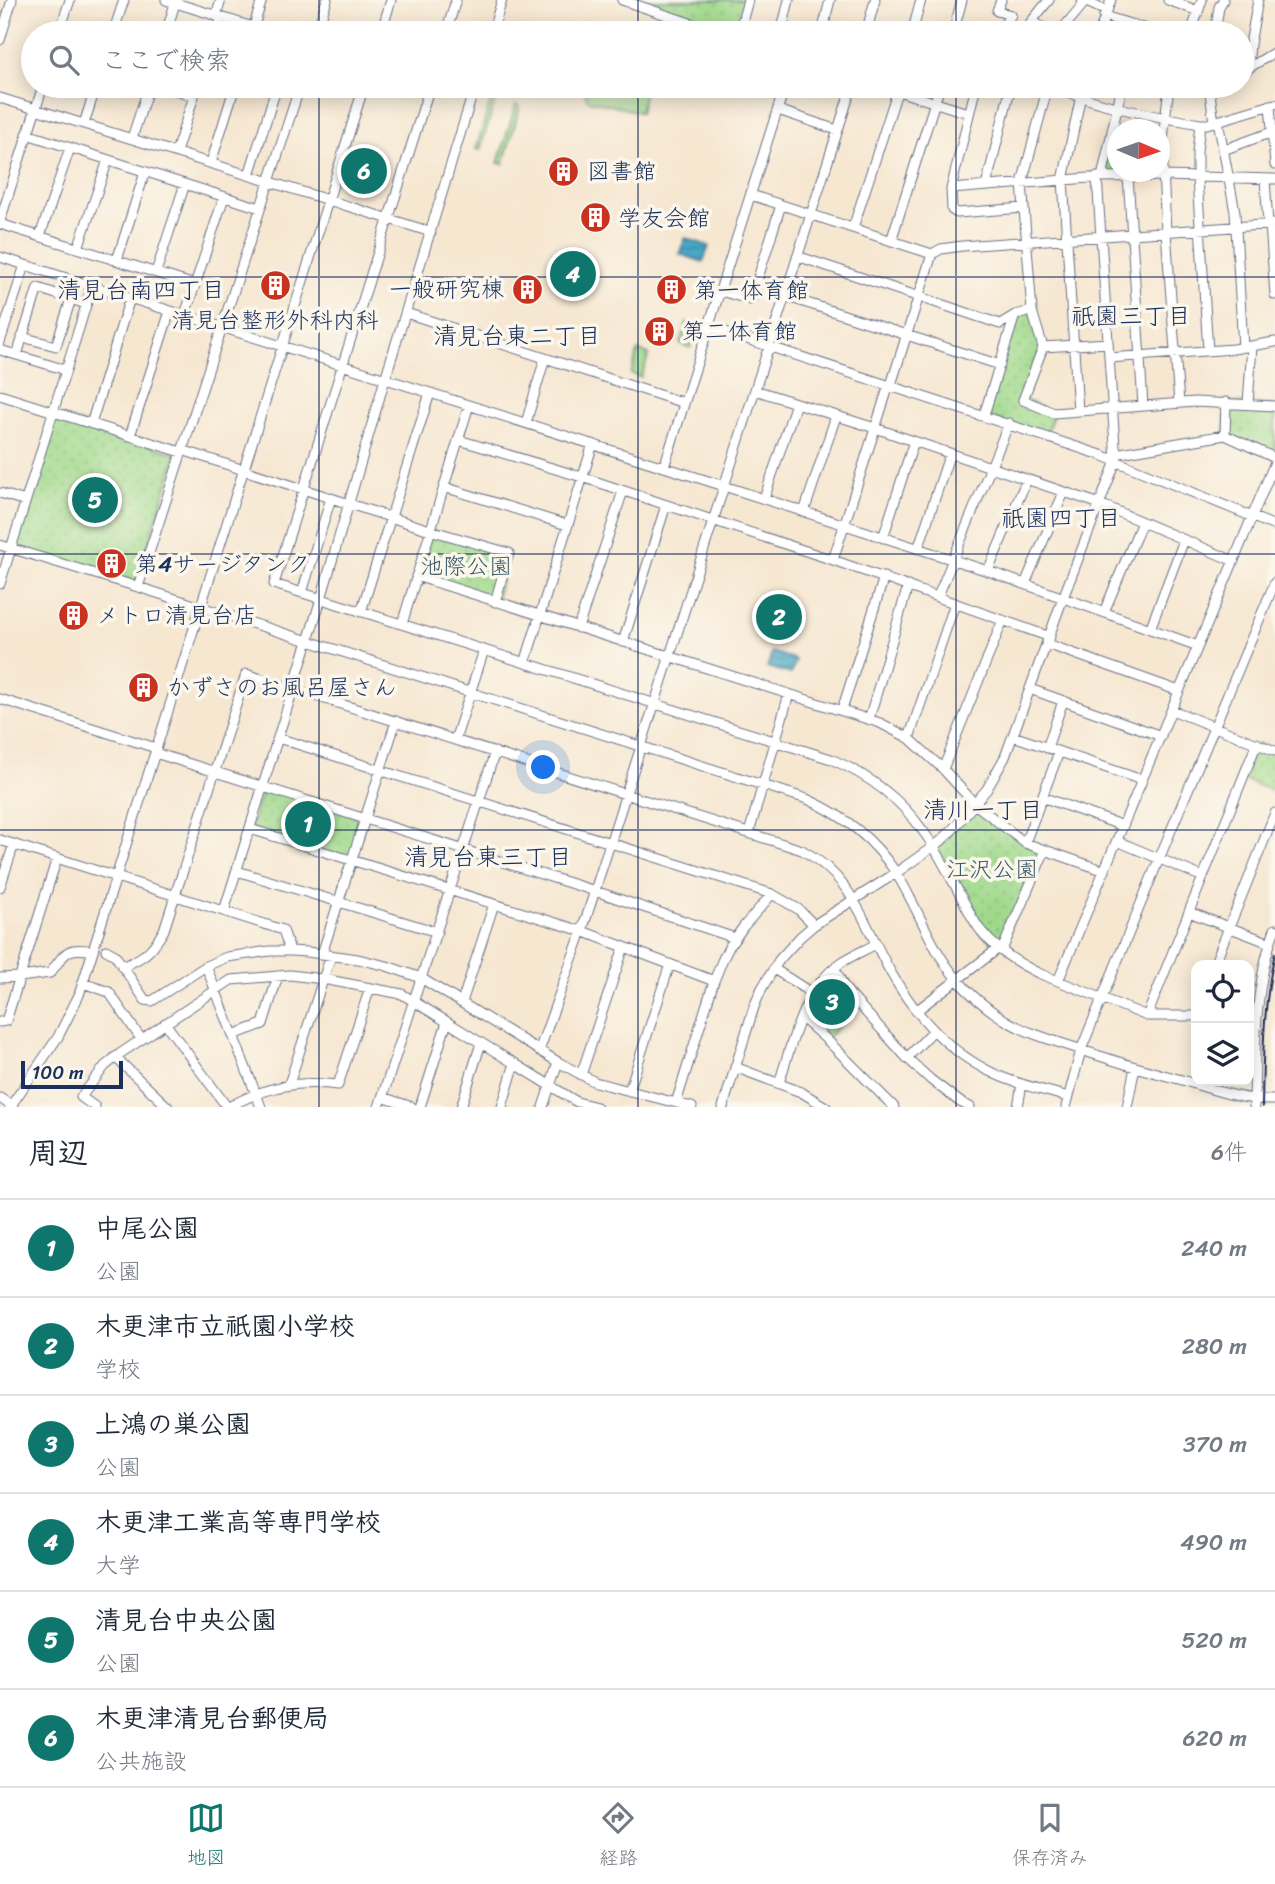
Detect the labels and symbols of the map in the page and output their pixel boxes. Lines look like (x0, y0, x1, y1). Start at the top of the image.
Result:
north arrow (1107, 119, 1170, 182)
pin: 6 (341, 145, 387, 197)
place label: 図書館 (587, 151, 656, 192)
building icon: 図書館 (547, 154, 581, 188)
place label: 学友会館 (618, 198, 710, 239)
building icon: 学友会館 (578, 201, 612, 235)
pin: 4 (550, 248, 596, 300)
district label: 清見台南四丁目 (57, 269, 225, 311)
building icon: 清見台整形外科内科 (258, 269, 292, 303)
place label: 一般研究棟 (389, 269, 504, 310)
place label: 第一体育館 (694, 270, 809, 311)
building icon: 一般研究棟 (510, 272, 544, 306)
building icon: 第一体育館 (654, 273, 688, 307)
district label: 祇園三丁目 (1071, 295, 1191, 337)
place label: 清見台整形外科内科 (172, 300, 379, 341)
place label: 第二体育館 (682, 311, 797, 352)
building icon: 第二体育館 (642, 314, 676, 348)
district label: 清見台東二丁目 (433, 315, 601, 357)
pin: 5 (72, 474, 118, 526)
district label: 祇園四丁目 (1001, 497, 1121, 539)
place label: 第4サージタンク (135, 544, 310, 585)
park label: 池際公園 (420, 546, 512, 587)
building icon: 第4サージタンク (95, 547, 129, 581)
pin: 2 (756, 591, 802, 643)
place label: メトロ清見台店 (96, 595, 257, 636)
building icon: メトロ清見台店 (56, 598, 90, 632)
place label: かずさのお風呂屋さん (167, 667, 397, 708)
building icon: かずさのお風呂屋さん (127, 670, 161, 704)
your location (526, 750, 560, 784)
district label: 清川一丁目 (923, 789, 1043, 831)
pin: 1 (285, 798, 331, 850)
district label: 清見台東三丁目 (404, 836, 572, 878)
park label: 江沢公園 (946, 849, 1038, 890)
pin: 3 (809, 976, 855, 1028)
scale bar (21, 1058, 122, 1090)

